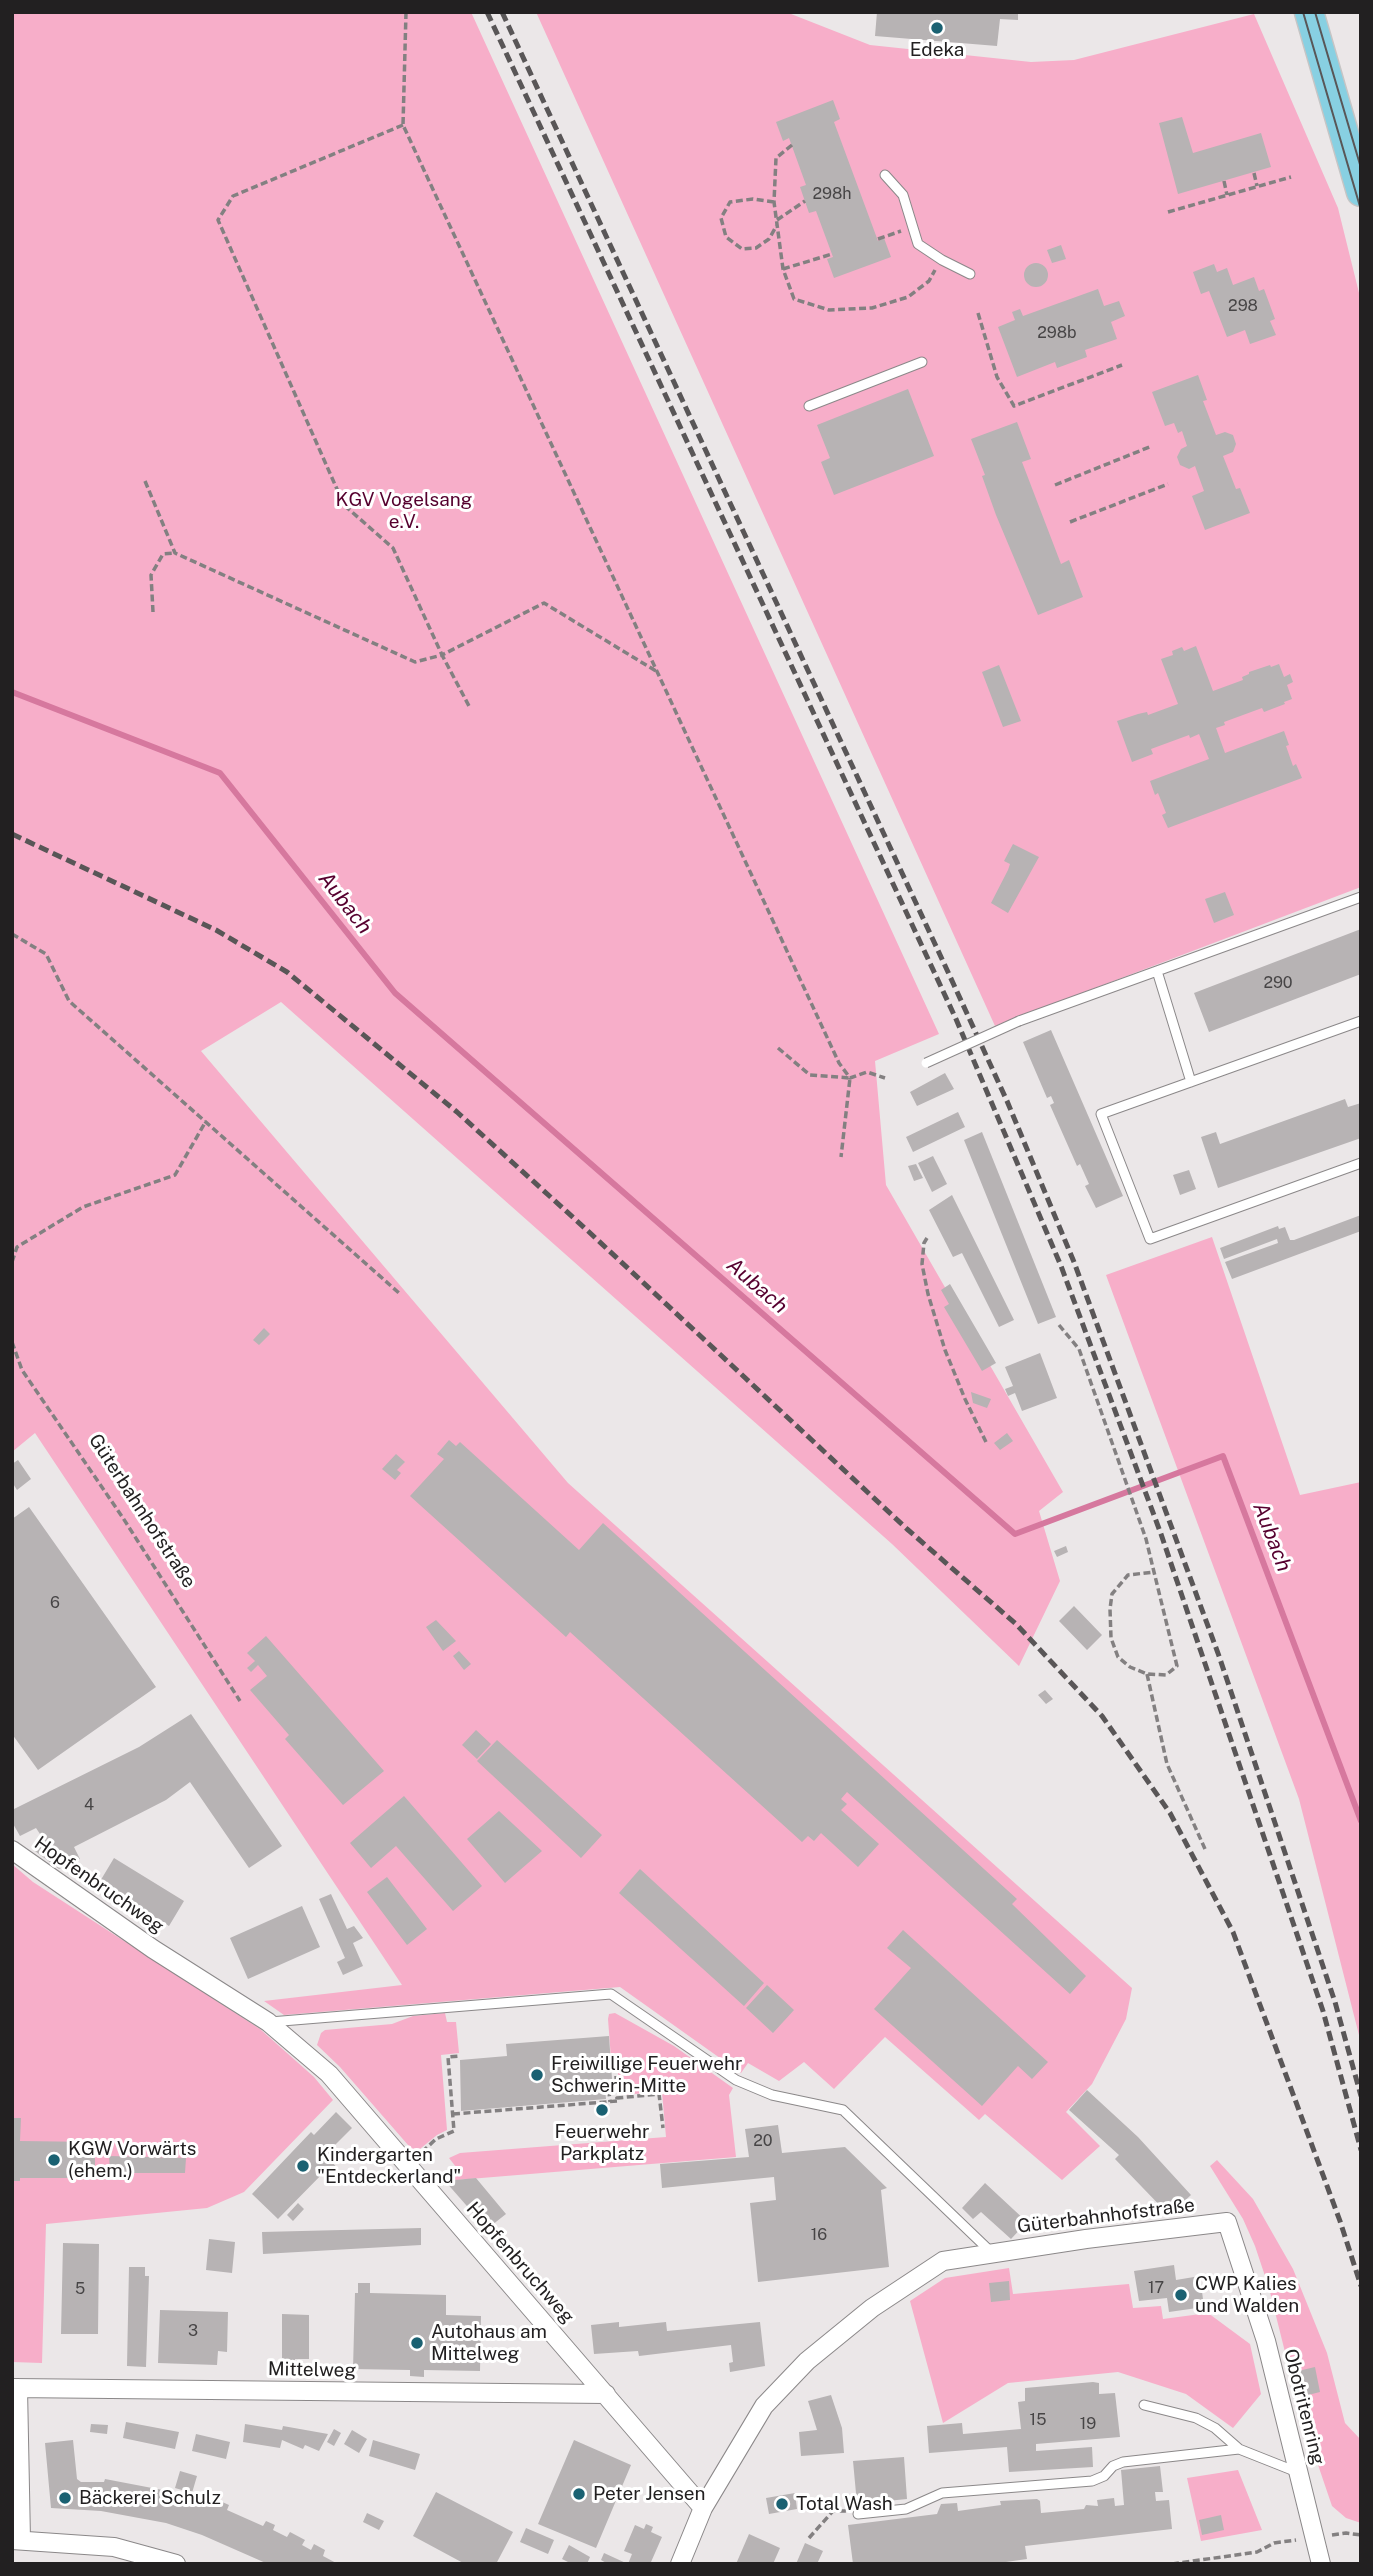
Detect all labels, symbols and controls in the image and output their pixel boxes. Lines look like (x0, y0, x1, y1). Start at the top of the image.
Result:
marker: Edeka (929, 20, 945, 36)
place label: Edeka (910, 39, 964, 61)
house number: 298h (812, 184, 852, 204)
house number: 298 (1228, 296, 1258, 316)
house number: 298b (1037, 323, 1077, 343)
park label: KGV Vogelsang e.V. (336, 489, 472, 533)
water label: Aubach (313, 867, 377, 939)
house number: 290 (1263, 973, 1293, 993)
water label: Aubach (722, 1253, 792, 1319)
street label: Güterbahnhofstraße (84, 1430, 200, 1592)
water label: Aubach (1247, 1499, 1297, 1575)
house number: 6 (50, 1593, 60, 1613)
house number: 4 (84, 1795, 94, 1815)
street label: Hopfenbruchweg (30, 1832, 168, 1938)
place label: Freiwillige Feuerwehr Schwerin-Mitte (551, 2053, 742, 2097)
marker: Freiwillige Feuerwehr Schwerin-Mitte (529, 2067, 545, 2083)
marker: Feuerwehr Parkplatz (594, 2102, 610, 2118)
place label: Feuerwehr Parkplatz (555, 2121, 649, 2165)
house number: 20 (753, 2131, 773, 2151)
place label: KGW Vorwärts (ehem.) (68, 2138, 196, 2182)
place label: Kindergarten "Entdeckerland" (317, 2144, 461, 2188)
marker: KGW Vorwärts (ehem.) (46, 2152, 62, 2168)
marker: Kindergarten "Entdeckerland" (295, 2158, 311, 2174)
street label: Güterbahnhofstraße (1016, 2194, 1196, 2238)
street label: Hopfenbruchweg (461, 2198, 579, 2328)
house number: 16 (811, 2225, 827, 2245)
place label: CWP Kalies und Walden (1195, 2273, 1299, 2317)
house number: 17 (1148, 2278, 1164, 2298)
house number: 5 (75, 2279, 85, 2299)
marker: CWP Kalies und Walden (1173, 2287, 1189, 2303)
house number: 3 (188, 2321, 198, 2341)
place label: Autohaus am Mittelweg (431, 2321, 547, 2365)
marker: Autohaus am Mittelweg (409, 2335, 425, 2351)
street label: Obotritenring (1279, 2347, 1329, 2467)
street label: Mittelweg (268, 2358, 356, 2382)
house number: 15 (1030, 2410, 1046, 2430)
house number: 19 (1080, 2414, 1096, 2434)
place label: Peter Jensen (593, 2483, 706, 2505)
marker: Peter Jensen (571, 2486, 587, 2502)
place label: Bäckerei Schulz (79, 2487, 221, 2509)
marker: Bäckerei Schulz (57, 2490, 73, 2506)
place label: Total Wash (796, 2493, 893, 2515)
marker: Total Wash (774, 2496, 790, 2512)

